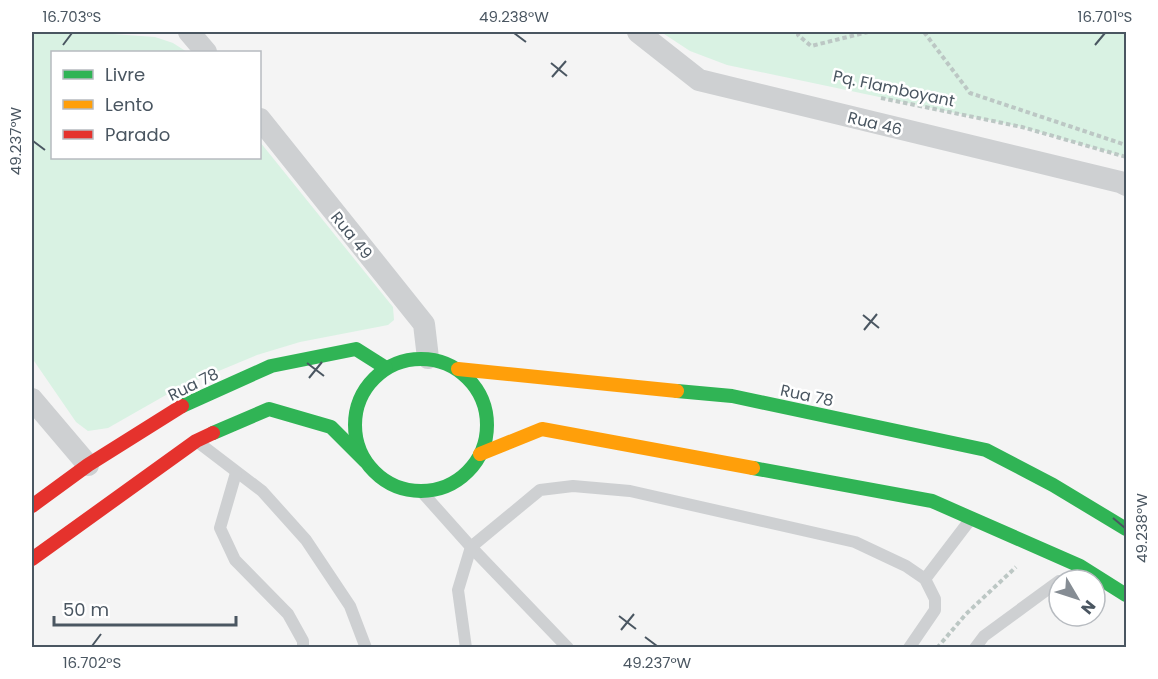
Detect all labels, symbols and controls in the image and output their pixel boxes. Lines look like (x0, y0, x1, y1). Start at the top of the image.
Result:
text: 16.703°S (43, 6, 101, 27)
text: 49.238°W (479, 6, 549, 27)
text: 16.701°S (1078, 6, 1132, 27)
legend (51, 51, 261, 159)
text: Livre (105, 62, 145, 87)
street label: Pq. Flamboyant (831, 64, 957, 113)
text: Lento (105, 92, 154, 117)
text: 49.237°W (5, 106, 26, 175)
street label: Rua 46 (845, 106, 904, 141)
text: Parado (105, 122, 170, 147)
street label: Rua 49 (325, 207, 378, 264)
street label: Rua 78 (164, 362, 222, 407)
street label: Rua 78 (778, 379, 836, 412)
text: 49.238°W (1131, 493, 1152, 563)
north arrow (1047, 568, 1107, 628)
scale bar (54, 589, 236, 627)
text: N (1076, 595, 1101, 619)
text: 50 m (63, 597, 109, 622)
text: 16.702°S (63, 652, 121, 673)
text: 49.237°W (623, 652, 692, 673)

